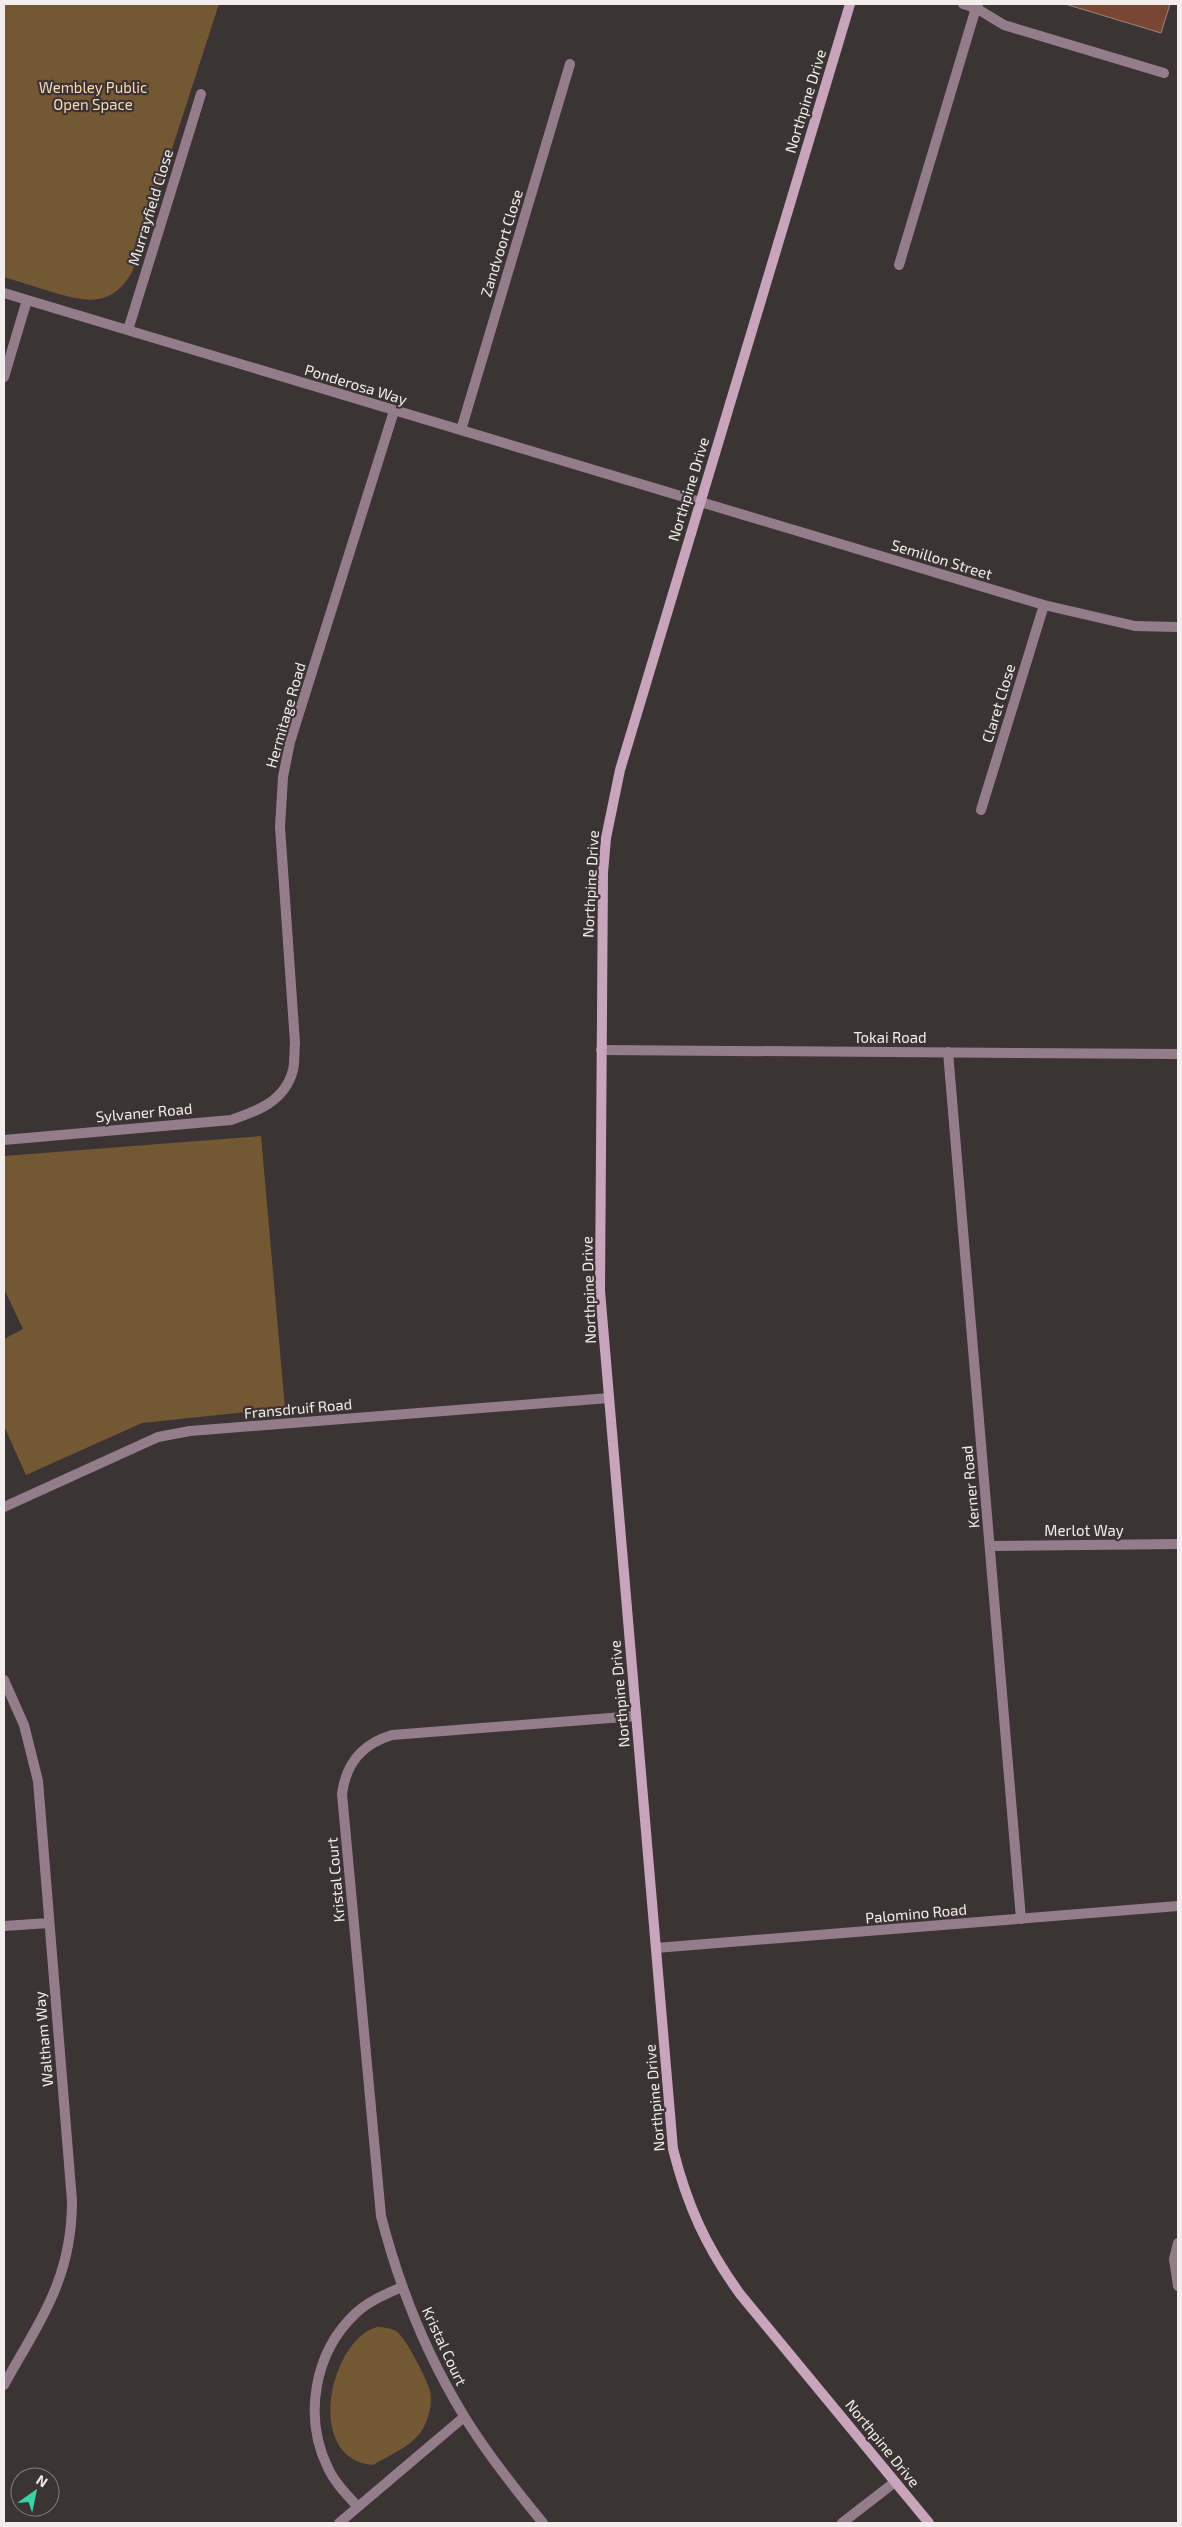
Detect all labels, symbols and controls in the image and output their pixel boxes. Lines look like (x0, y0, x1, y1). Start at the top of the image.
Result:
street label: Northpine Drive (781, 47, 829, 155)
park label: Wembley Public Open Space (39, 78, 147, 113)
street label: Murrayfield Close (124, 147, 176, 267)
street label: Zandvoort Close (476, 187, 526, 299)
street label: Ponderosa Way (303, 360, 409, 408)
street label: Northpine Drive (664, 435, 712, 543)
street label: Semillon Street (889, 535, 995, 583)
street label: Hermitage Road (261, 660, 309, 770)
street label: Claret Close (977, 661, 1019, 745)
street label: Northpine Drive (578, 830, 602, 938)
street label: Tokai Road (853, 1028, 927, 1046)
street label: Sylvaner Road (95, 1099, 193, 1125)
street label: Northpine Drive (577, 1236, 599, 1344)
street label: Fransdruif Road (243, 1394, 353, 1422)
street label: Kerner Road (957, 1445, 983, 1529)
street label: Merlot Way (1044, 1521, 1124, 1539)
street label: Northpine Drive (605, 1640, 633, 1748)
street label: Kristal Court (322, 1837, 348, 1923)
street label: Palomino Road (864, 1900, 968, 1926)
street label: Waltham Way (30, 1990, 56, 2088)
street label: Northpine Drive (640, 2044, 668, 2152)
street label: Kristal Court (419, 2304, 471, 2389)
street label: Northpine Drive (842, 2395, 924, 2491)
north arrow (10, 2467, 60, 2517)
text: N (33, 2471, 51, 2491)

